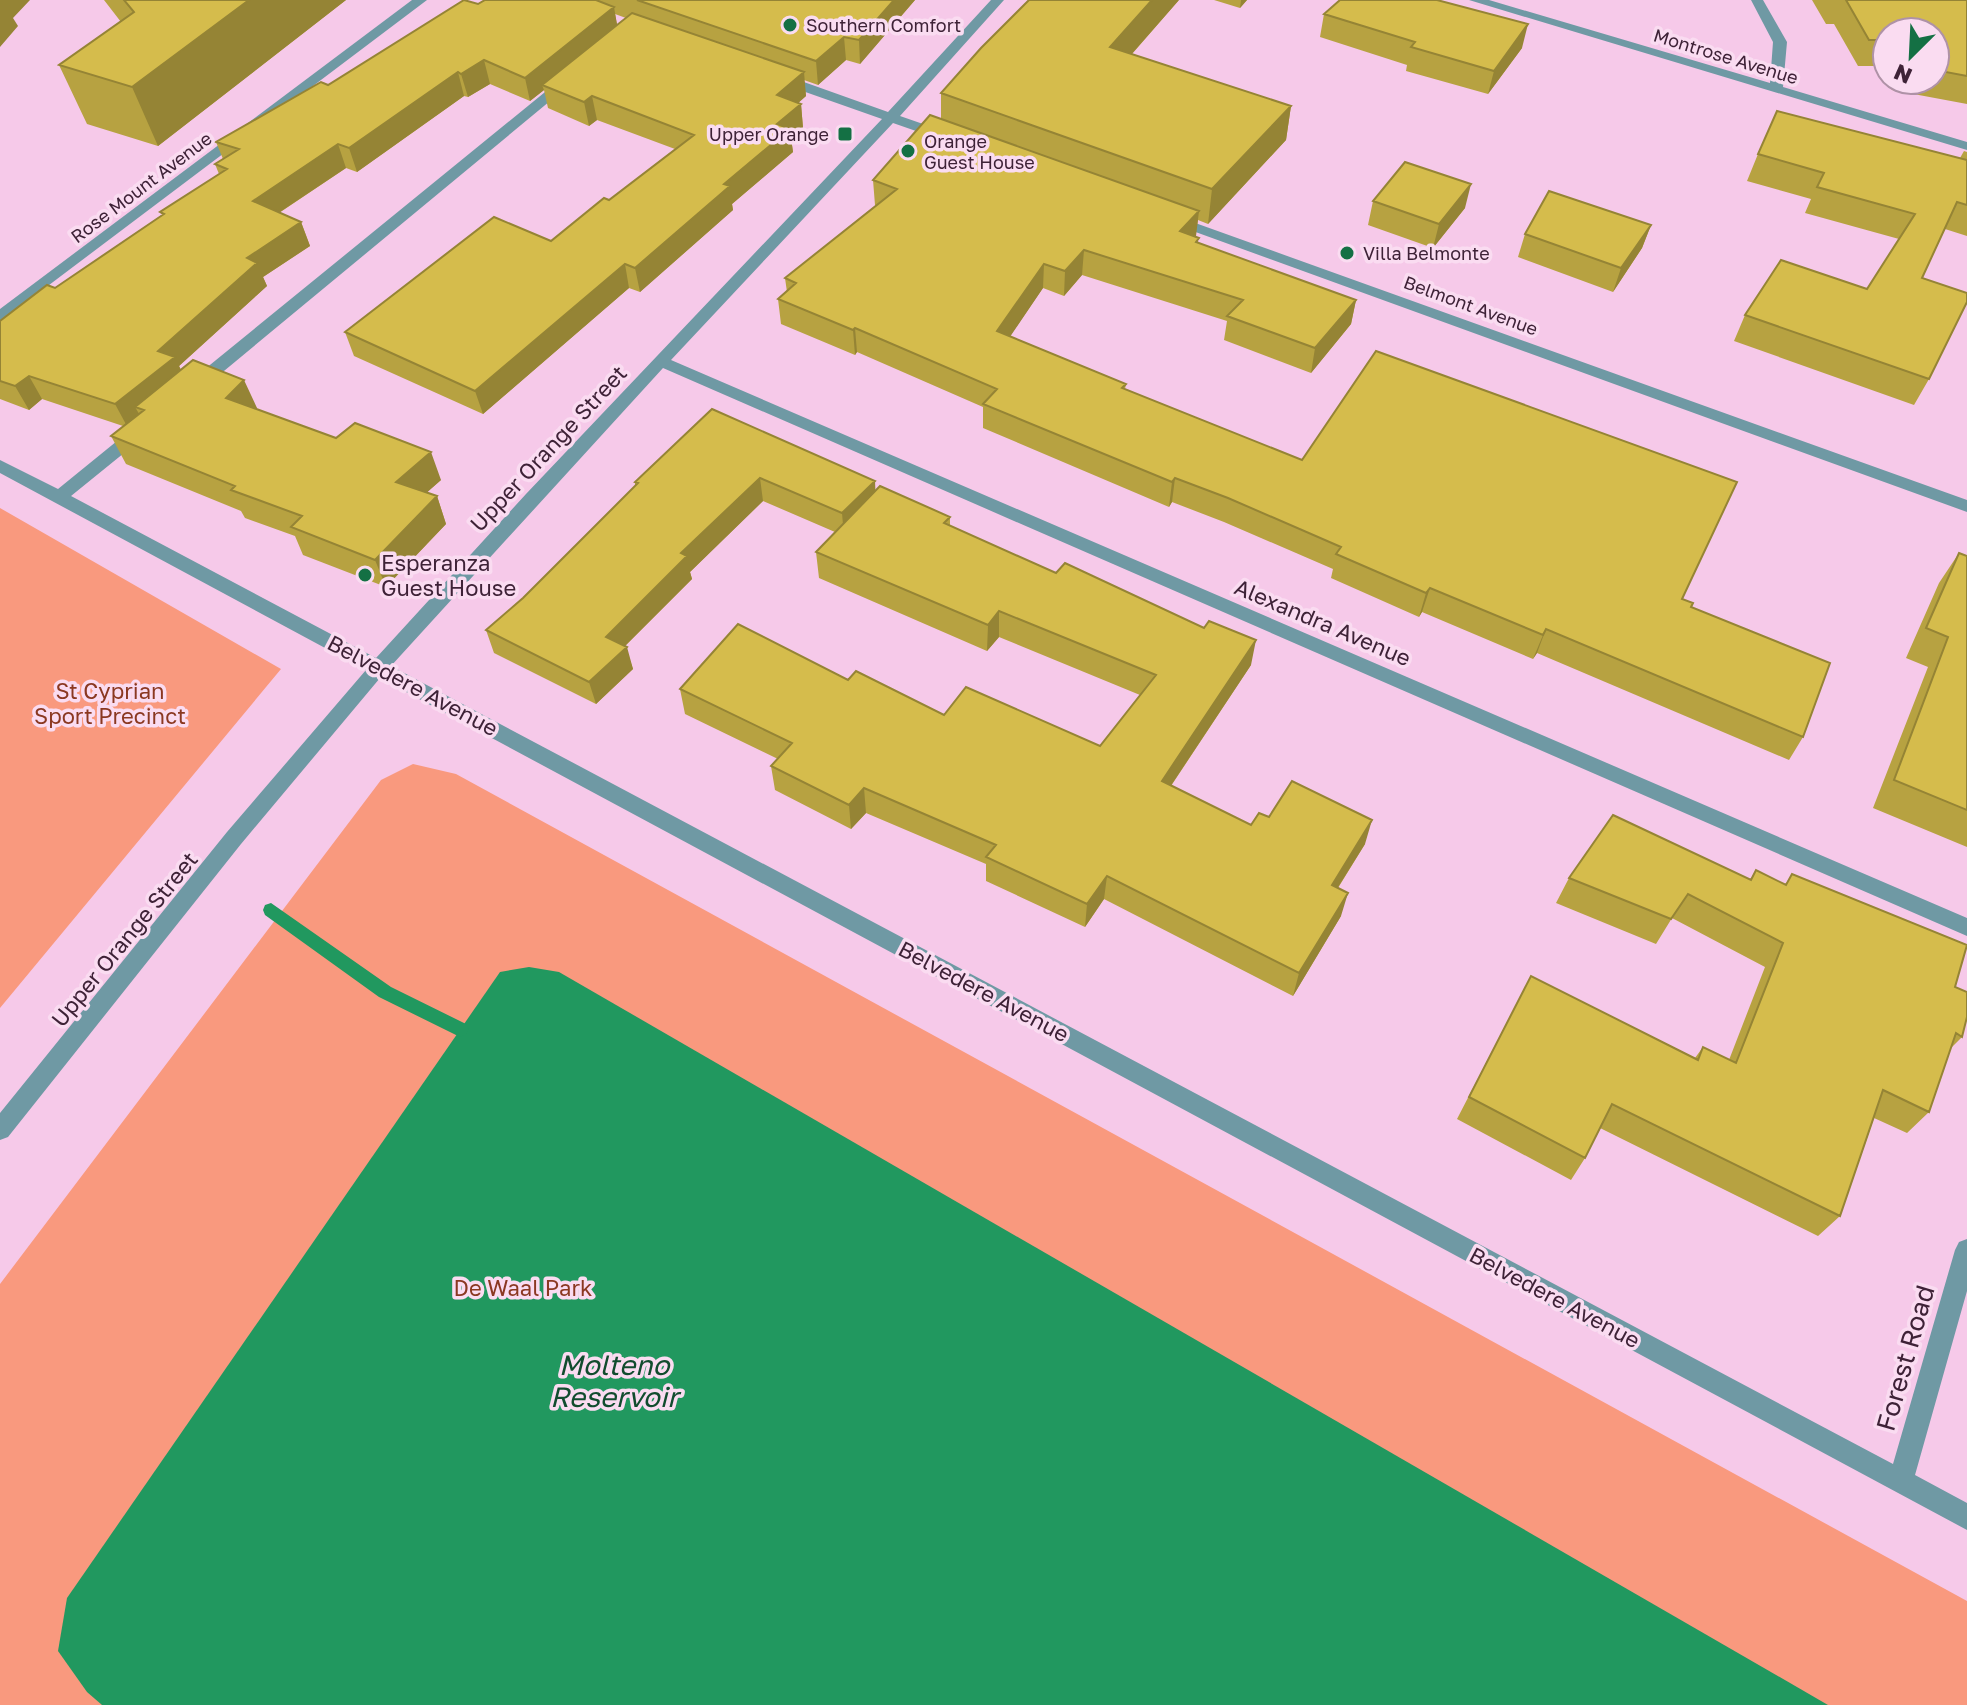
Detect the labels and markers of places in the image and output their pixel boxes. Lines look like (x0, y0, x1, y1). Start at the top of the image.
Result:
place label: Southern Comfort (806, 14, 961, 36)
marker: Southern Comfort (781, 16, 799, 34)
place label: Upper Orange (709, 123, 829, 145)
marker: Upper Orange (836, 125, 854, 143)
place label: Orange Guest House (924, 130, 1035, 173)
marker: Orange Guest House (899, 142, 917, 160)
place label: Villa Belmonte (1363, 242, 1490, 264)
marker: Villa Belmonte (1338, 244, 1356, 262)
place label: Esperanza Guest House (381, 549, 516, 601)
marker: Esperanza Guest House (356, 566, 374, 584)

